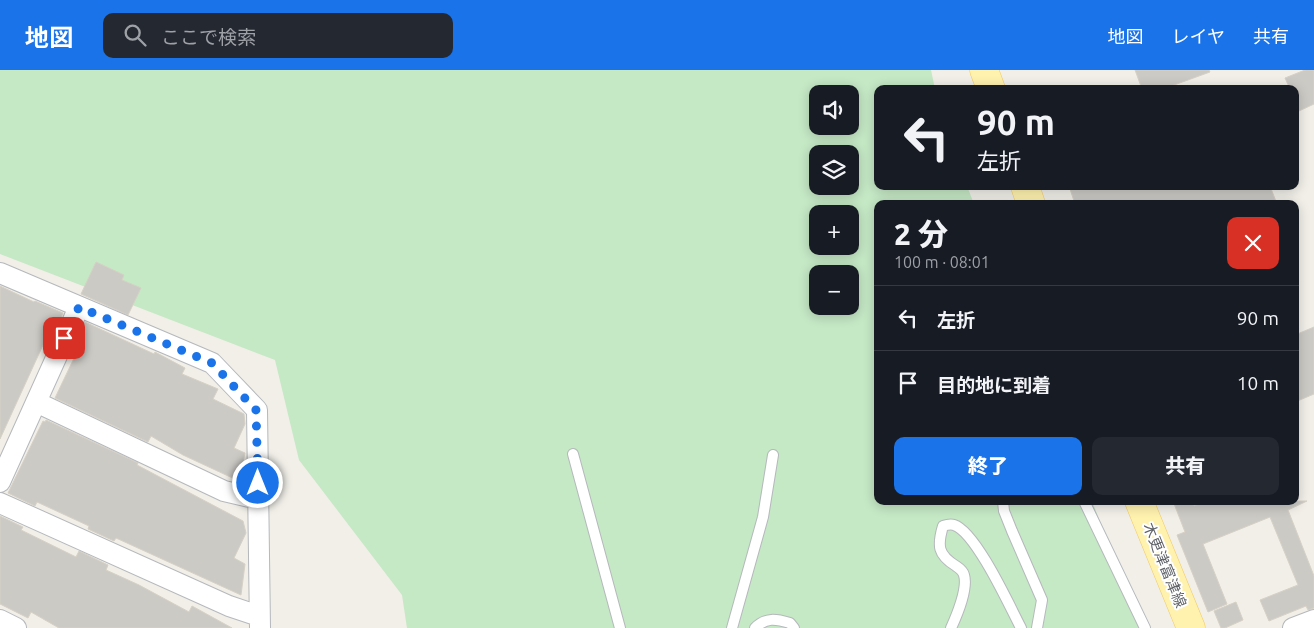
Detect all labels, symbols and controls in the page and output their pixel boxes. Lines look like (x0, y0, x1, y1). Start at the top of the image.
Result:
search box (103, 13, 453, 58)
icon: search (121, 21, 149, 49)
text: 地図 (25, 24, 73, 51)
text: ここで検索 (161, 26, 256, 48)
text: 地図 (1108, 26, 1144, 46)
text: レイヤ (1172, 26, 1225, 46)
text: 共有 (1253, 26, 1289, 46)
map controls (809, 85, 859, 315)
button: sound (809, 85, 859, 135)
text: 90 m (977, 102, 1055, 142)
icon: left (894, 105, 959, 170)
button: layers (809, 145, 859, 195)
text: 左折 (977, 148, 1021, 173)
button: + (809, 205, 859, 255)
text: 2 分 (894, 217, 948, 251)
button: close (1227, 217, 1279, 269)
text: 100 m · 08:01 (894, 253, 990, 271)
button: − (809, 265, 859, 315)
icon: left (894, 304, 922, 332)
text: 90 m (1237, 307, 1279, 329)
text: 左折 (937, 309, 975, 331)
pin (43, 317, 85, 359)
icon: arrive (50, 324, 78, 352)
icon: arrive (894, 369, 922, 397)
text: 10 m (1237, 372, 1279, 394)
text: 目的地に到着 (937, 374, 1051, 396)
button: 終了 (894, 437, 1082, 495)
button: 共有 (1092, 437, 1279, 495)
position arrow (231, 456, 283, 508)
street label: 木更津富津線 (1140, 520, 1190, 610)

